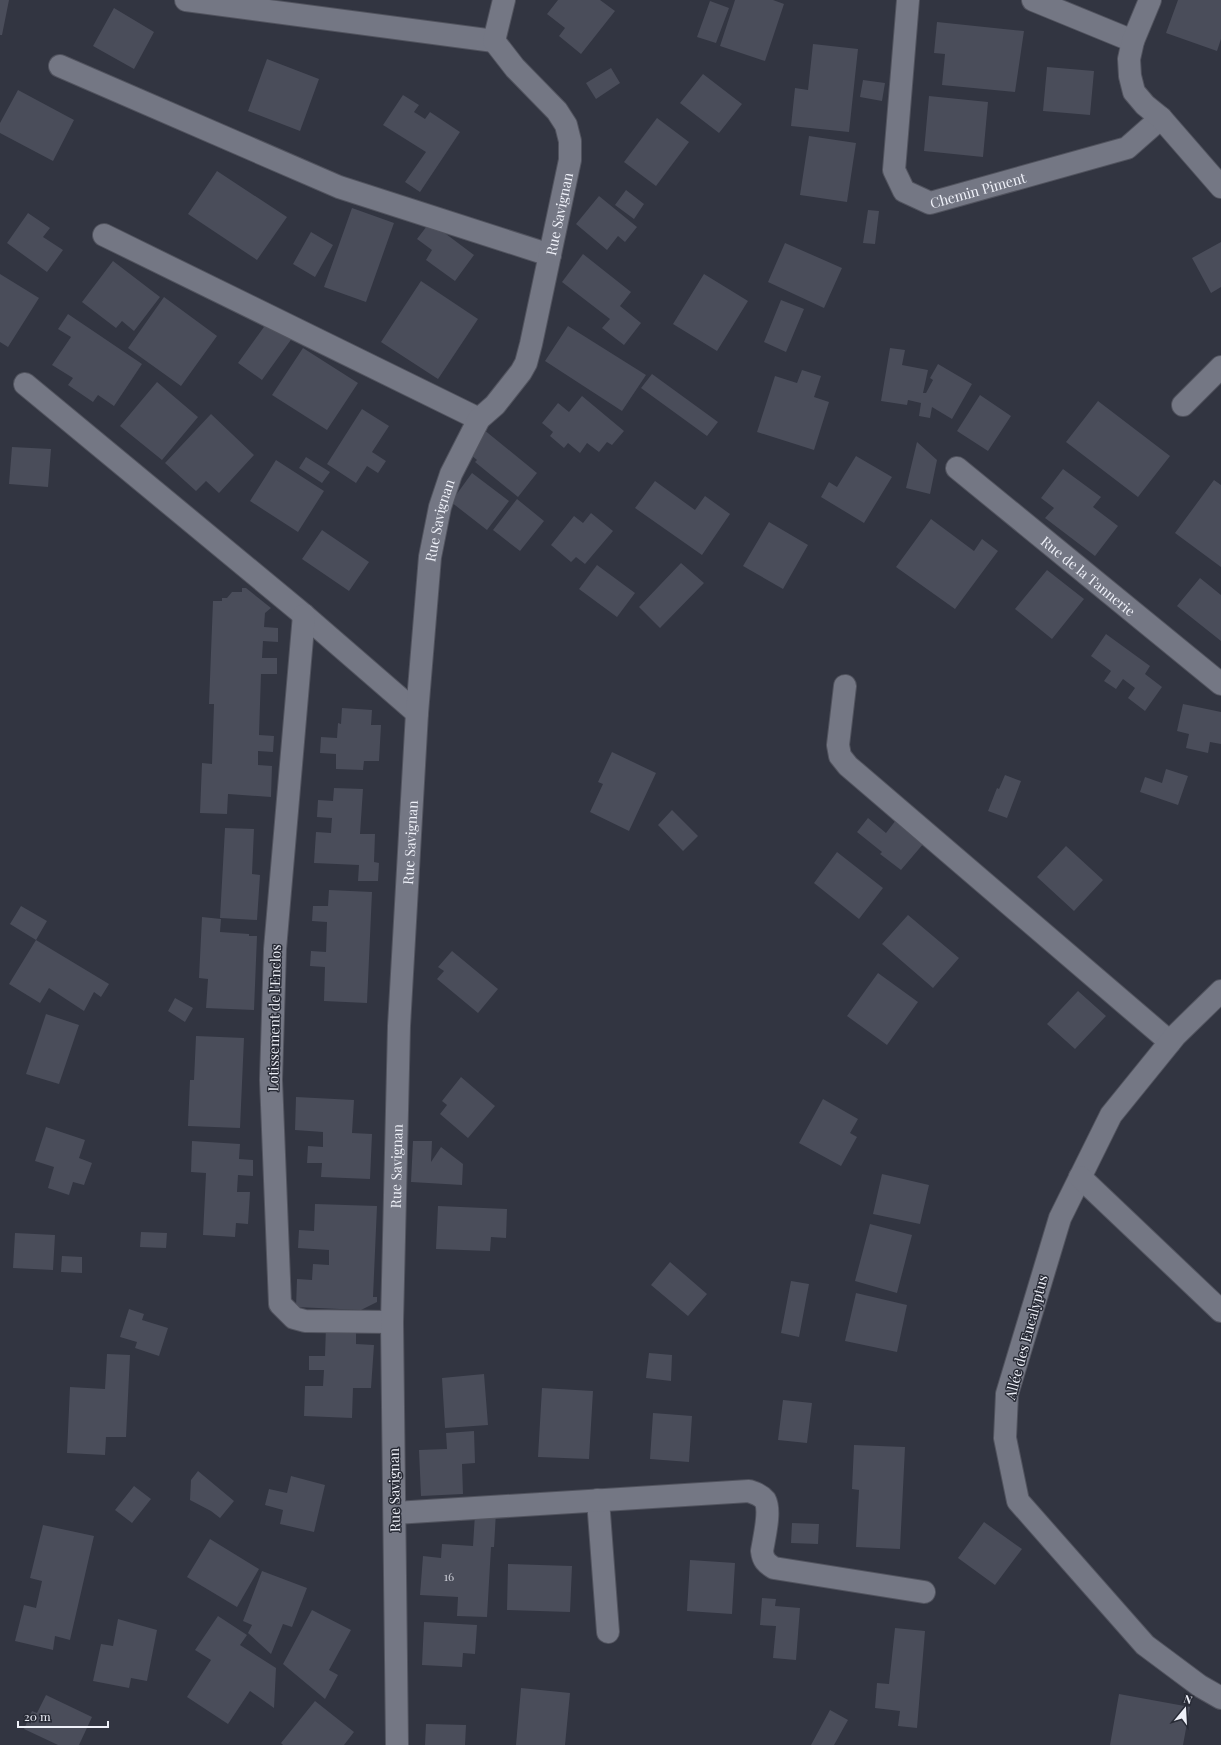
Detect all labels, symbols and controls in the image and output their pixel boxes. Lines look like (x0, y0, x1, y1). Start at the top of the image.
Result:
street label: Chemin Piment (928, 167, 1029, 212)
street label: Rue Savignan (541, 170, 577, 257)
street label: Rue Savignan (420, 476, 458, 563)
street label: Rue de la Tannerie (1037, 531, 1140, 620)
street label: Rue Savignan (398, 799, 422, 885)
street label: Lotissement de l'Enclos (263, 944, 285, 1092)
street label: Rue Savignan (385, 1123, 406, 1208)
street label: Allée des Eucalyptus (1000, 1273, 1052, 1402)
street label: Rue Savignan (384, 1447, 404, 1532)
house number: 16 (444, 1568, 454, 1584)
north arrow (1165, 1689, 1205, 1729)
text: N (1182, 1691, 1194, 1707)
scale bar (18, 1703, 108, 1729)
text: 20 m (24, 1708, 51, 1724)

